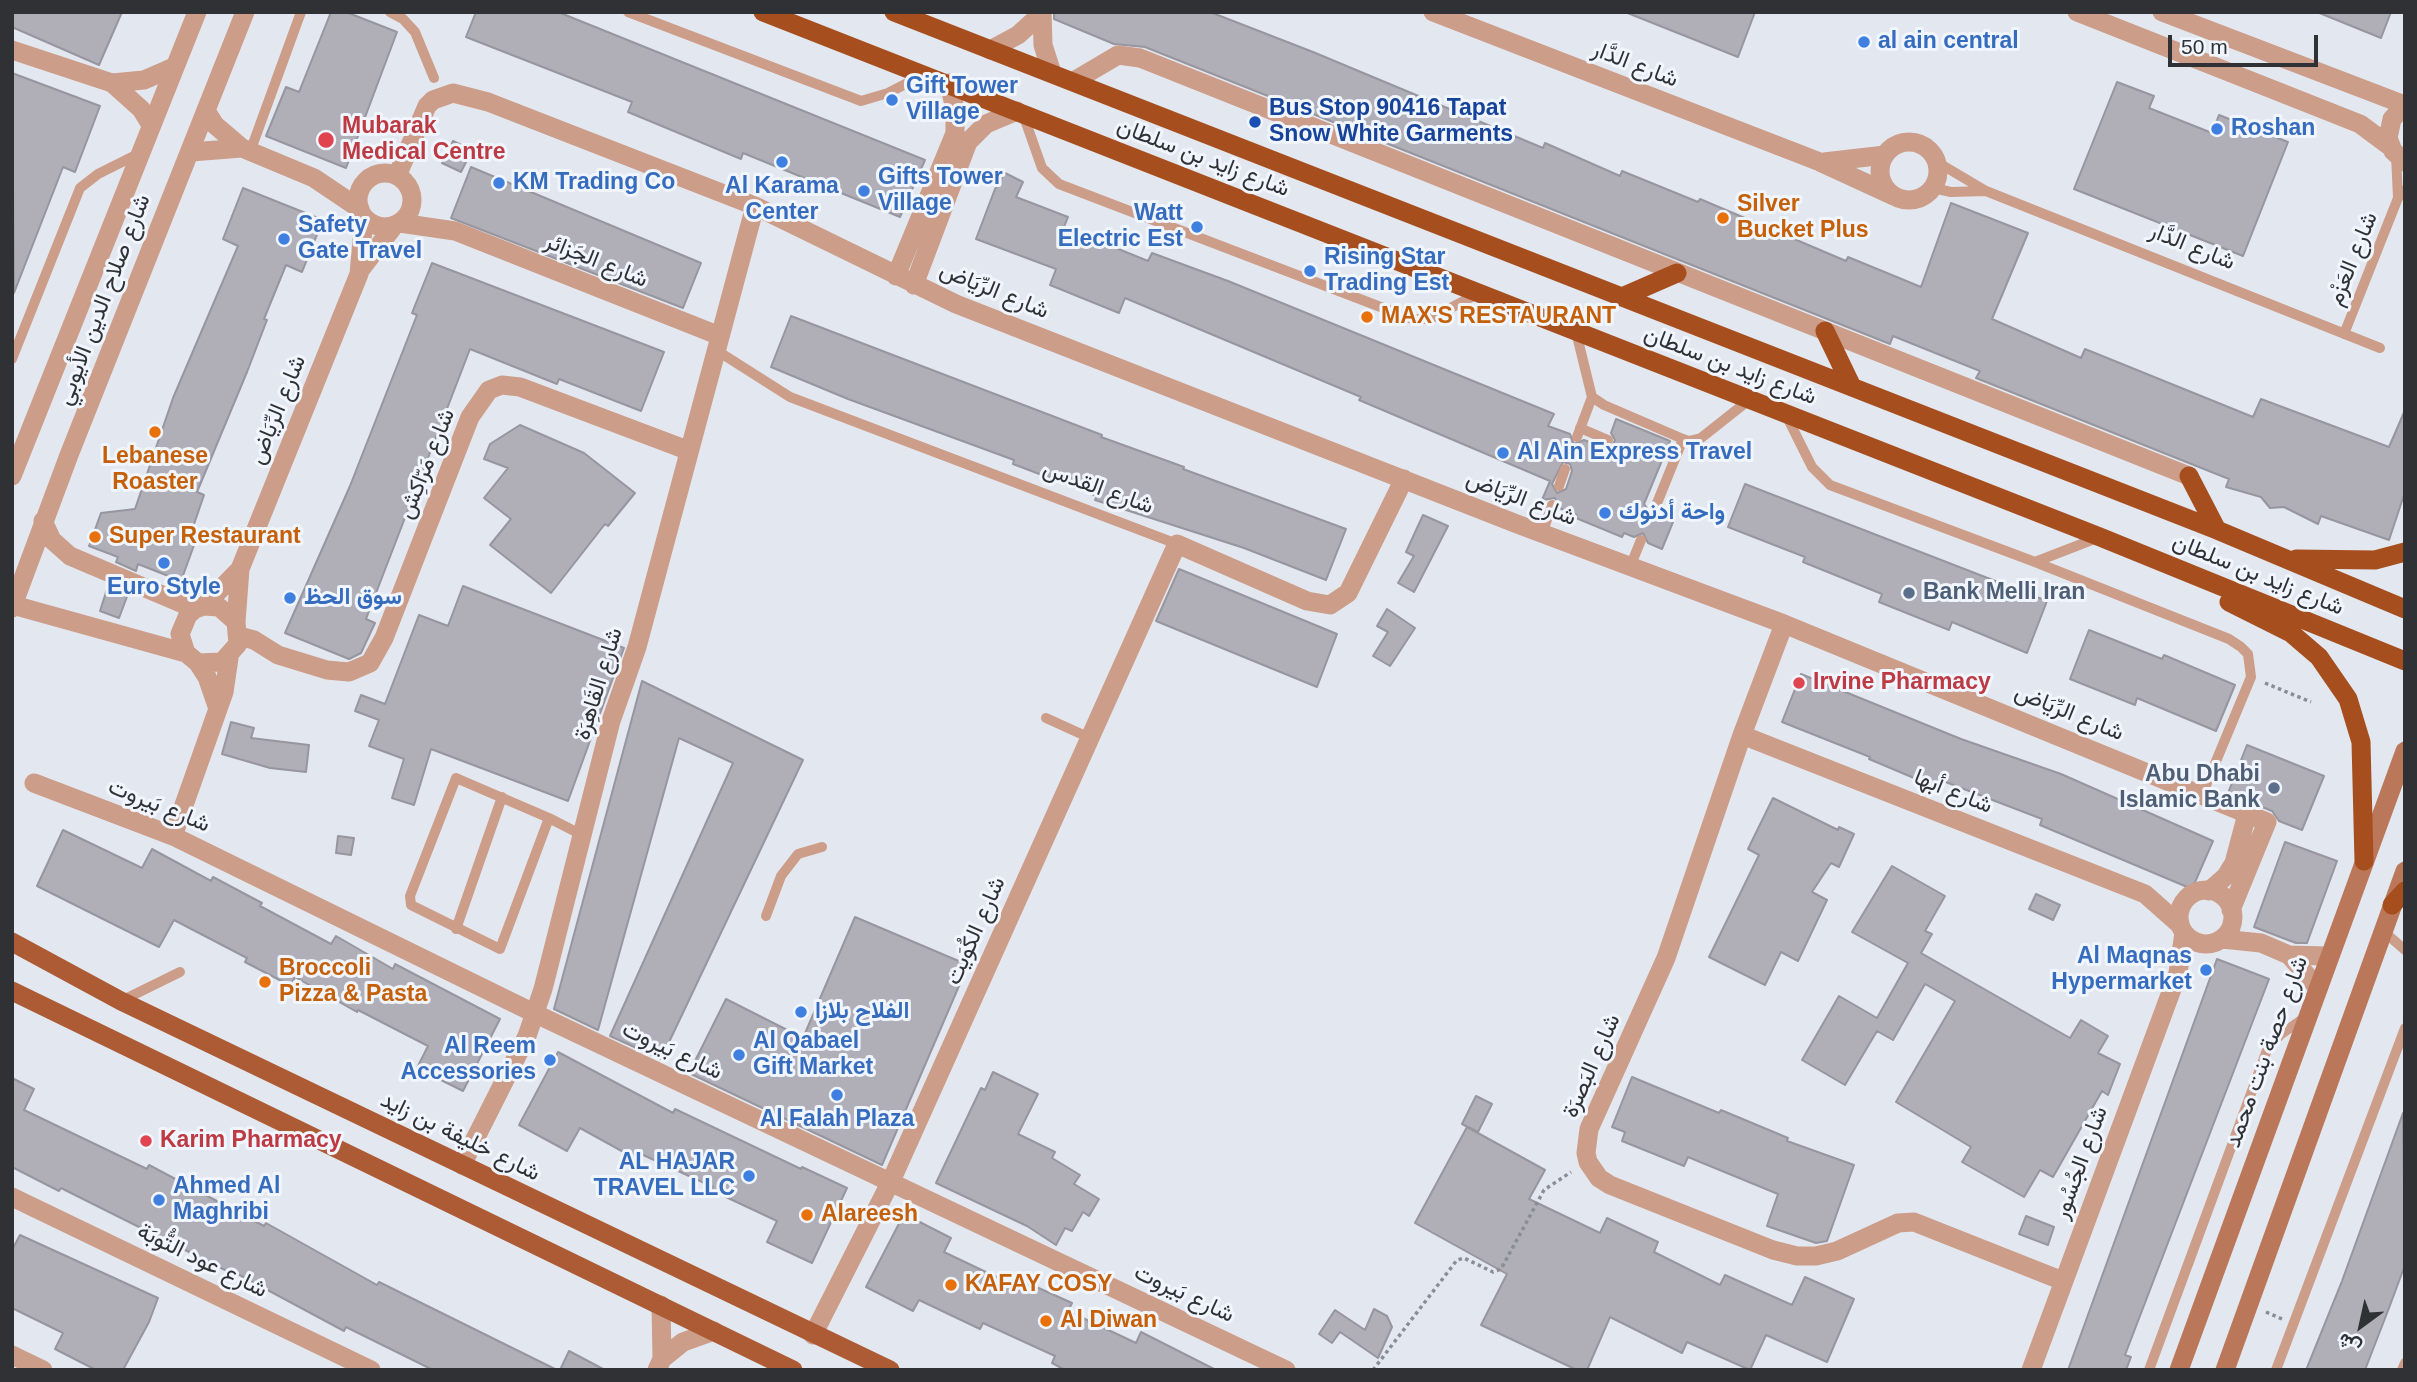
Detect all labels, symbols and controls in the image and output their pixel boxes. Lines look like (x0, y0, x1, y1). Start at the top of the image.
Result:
scale bar (2172, 21, 2322, 65)
place label: al ain central (1878, 28, 2019, 56)
marker: al ain central (1856, 34, 1872, 50)
text: 50 m (2181, 35, 2228, 58)
street label: شارع الدَّار (1588, 36, 1682, 94)
place label: Gift Tower Village (906, 73, 1018, 127)
marker: Gift Tower Village (884, 92, 900, 108)
place label: Bus Stop 90416 Tapat Snow White Garments (1269, 95, 1513, 149)
street label: شارع زايد بن سلطان (1113, 112, 1293, 204)
place label: Mubarak Medical Centre (342, 113, 506, 167)
marker: Bus Stop 90416 Tapat Snow White Garments (1247, 114, 1263, 130)
place label: Roshan (2231, 115, 2315, 143)
marker: Roshan (2209, 121, 2225, 137)
marker: Mubarak Medical Centre (316, 130, 336, 150)
marker: Al Karama Center (774, 154, 790, 170)
place label: Gifts Tower Village (878, 164, 1003, 218)
place label: KM Trading Co (513, 169, 675, 197)
place label: Al Karama Center (725, 173, 839, 227)
marker: KM Trading Co (491, 175, 507, 191)
marker: Gifts Tower Village (856, 183, 872, 199)
street label: شارع صلاح الدين الأيوبي (51, 191, 157, 409)
place label: Silver Bucket Plus (1737, 191, 1869, 245)
place label: Watt Electric Est (1058, 200, 1183, 254)
street label: شارع العَزْم (2322, 208, 2384, 310)
marker: Silver Bucket Plus (1715, 210, 1731, 226)
place label: Safety Gate Travel (298, 212, 422, 266)
street label: شارع الدَّار (2145, 217, 2239, 277)
marker: Watt Electric Est (1189, 219, 1205, 235)
street label: شارع الجَزائر (540, 228, 652, 294)
marker: Safety Gate Travel (276, 231, 292, 247)
place label: Rising Star Trading Est (1324, 244, 1449, 298)
street label: شارع الرِّيَاض (935, 257, 1053, 325)
marker: Rising Star Trading Est (1302, 263, 1318, 279)
place label: MAX'S RESTAURANT (1381, 303, 1616, 331)
marker: MAX'S RESTAURANT (1359, 309, 1375, 325)
street label: شارع زايد بن سلطان (1640, 320, 1820, 412)
street label: شارع الرِّيَاض (244, 351, 312, 469)
street label: شارع مَرّاكِش (392, 405, 462, 523)
marker: Lebanese Roaster (147, 424, 163, 440)
place label: Al Ain Express Travel (1517, 439, 1752, 467)
place label: Lebanese Roaster (102, 443, 208, 497)
marker: Al Ain Express Travel (1495, 445, 1511, 461)
street label: شارع القدس (1039, 455, 1157, 521)
street label: شارع الرِّيَاض (1462, 465, 1580, 533)
place label: واحة أدنوك (1619, 499, 1725, 527)
marker: واحة أدنوك (1597, 505, 1613, 521)
place label: Super Restaurant (109, 523, 301, 551)
street label: شارع زايد بن سلطان (2168, 528, 2348, 622)
marker: Super Restaurant (87, 529, 103, 545)
marker: Euro Style (156, 555, 172, 571)
place label: Euro Style (107, 574, 221, 602)
place label: Bank Melli Iran (1923, 579, 2085, 607)
place label: سوق الحظ (304, 584, 402, 612)
marker: Bank Melli Iran (1901, 585, 1917, 601)
marker: سوق الحظ (282, 590, 298, 606)
street label: شارع القَاهِرَة (569, 625, 629, 743)
place label: Irvine Pharmacy (1813, 669, 1991, 697)
marker: Irvine Pharmacy (1791, 675, 1807, 691)
street label: شارع الرِّيَاض (2010, 679, 2128, 747)
place label: Abu Dhabi Islamic Bank (2119, 761, 2260, 815)
street label: شارع أبها (1910, 764, 1996, 820)
street label: شارع بَيروت (104, 773, 214, 839)
marker: Abu Dhabi Islamic Bank (2266, 780, 2282, 796)
street label: شارع الكُوَيت (940, 873, 1012, 989)
place label: Al Maqnas Hypermarket (2051, 943, 2192, 997)
street label: شارع حصة بنت محمد (2220, 952, 2314, 1152)
place label: Broccoli Pizza & Pasta (279, 955, 427, 1009)
marker: Al Maqnas Hypermarket (2198, 962, 2214, 978)
marker: Broccoli Pizza & Pasta (257, 974, 273, 990)
place label: الفلاح بلازا (815, 998, 909, 1026)
marker: الفلاح بلازا (793, 1004, 809, 1020)
street label: شارع البَصرَة (1557, 1010, 1627, 1122)
street label: شارع بَيروت (617, 1016, 727, 1086)
place label: Al Qabael Gift Market (753, 1028, 873, 1082)
place label: Al Reem Accessories (400, 1033, 536, 1087)
marker: Al Qabael Gift Market (731, 1047, 747, 1063)
marker: Al Reem Accessories (542, 1052, 558, 1068)
street label: شارع خليفة بن زايد (376, 1086, 544, 1188)
marker: Al Falah Plaza (829, 1087, 845, 1103)
street label: شارع الجُسُور (2048, 1103, 2114, 1223)
place label: Al Falah Plaza (760, 1106, 914, 1134)
place label: Karim Pharmacy (160, 1127, 342, 1155)
marker: Karim Pharmacy (138, 1133, 154, 1149)
place label: AL HAJAR TRAVEL LLC (594, 1149, 735, 1203)
marker: AL HAJAR TRAVEL LLC (741, 1168, 757, 1184)
place label: Ahmed Al Maghribi (173, 1173, 280, 1227)
marker: Ahmed Al Maghribi (151, 1192, 167, 1208)
place label: Alareesh (821, 1201, 918, 1229)
marker: Alareesh (799, 1207, 815, 1223)
street label: شارع عود التُّوبَة (132, 1218, 272, 1304)
street label: شارع بَيروت (1129, 1259, 1239, 1329)
place label: KAFAY COSY (965, 1271, 1112, 1299)
marker: KAFAY COSY (943, 1277, 959, 1293)
north arrow (2326, 1291, 2396, 1361)
place label: Al Diwan (1060, 1307, 1157, 1335)
marker: Al Diwan (1038, 1313, 1054, 1329)
text: ش (2334, 1329, 2365, 1359)

